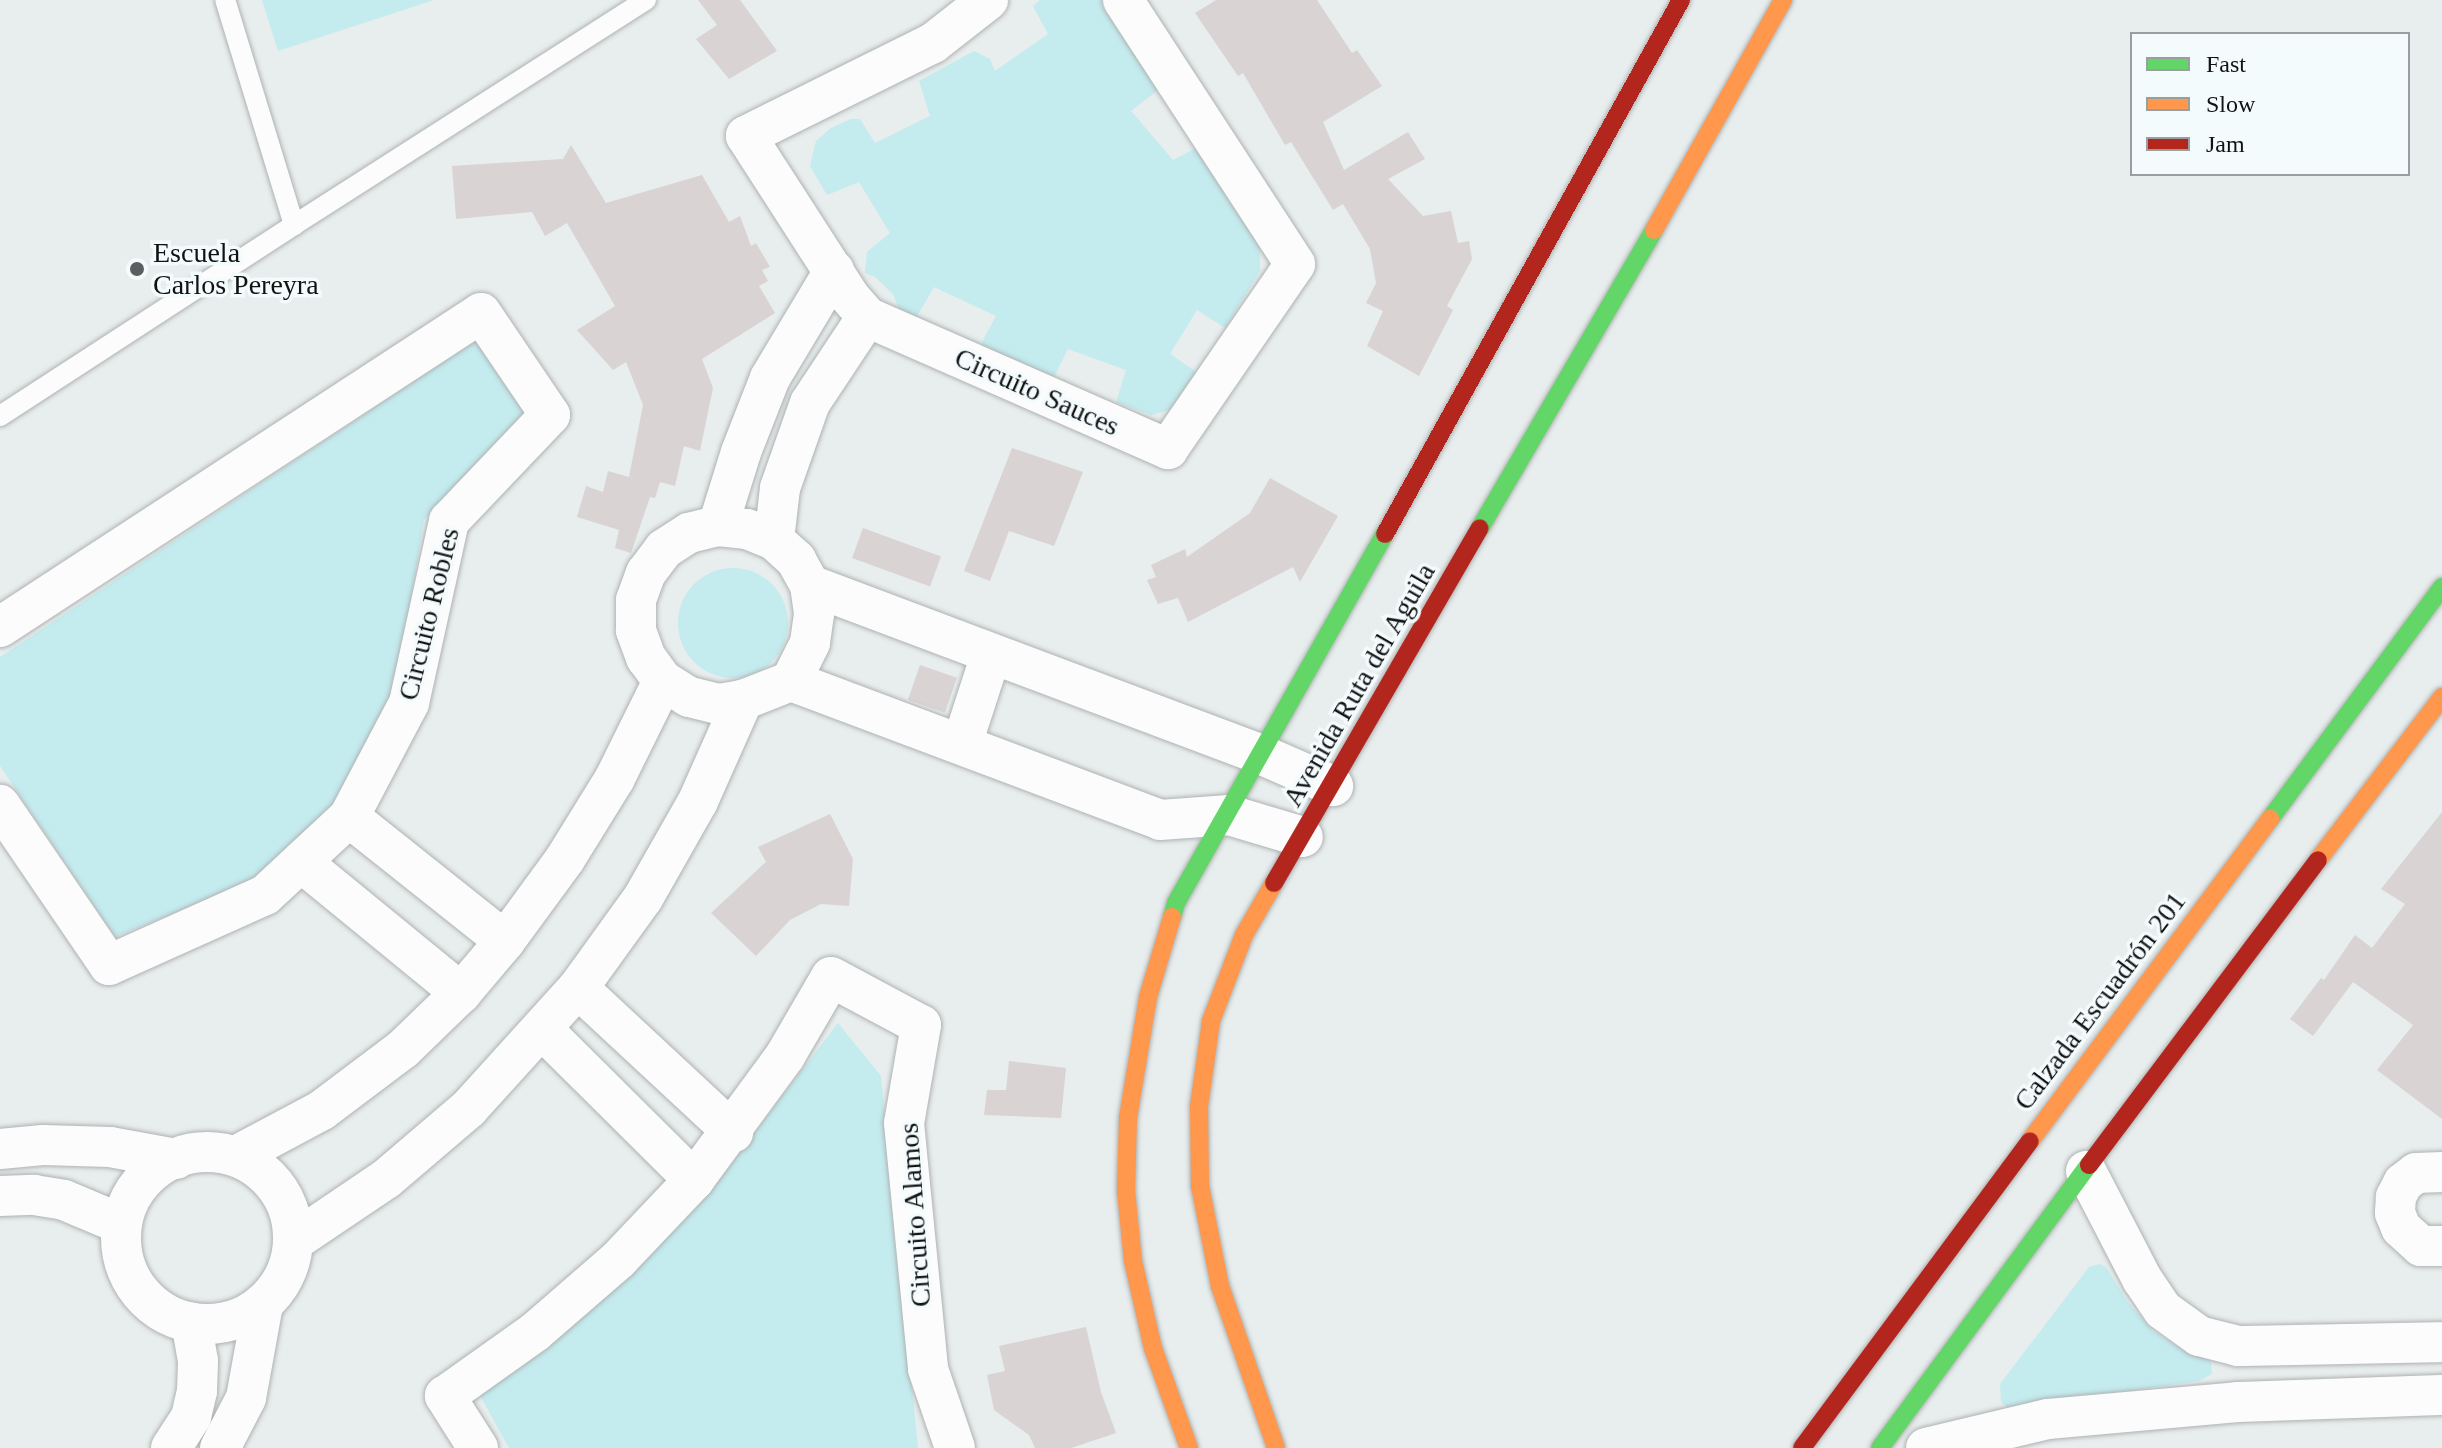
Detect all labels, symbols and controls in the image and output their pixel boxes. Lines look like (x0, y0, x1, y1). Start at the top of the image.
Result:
legend (2130, 32, 2410, 176)
text: Fast (2206, 51, 2246, 77)
text: Slow (2206, 91, 2255, 117)
text: Jam (2206, 131, 2245, 157)
place label: Escuela Carlos Pereyra (153, 236, 319, 302)
marker: Escuela Carlos Pereyra (128, 260, 146, 278)
street label: Circuito Sauces (950, 341, 1124, 443)
street label: Circuito Robles (391, 524, 467, 704)
street label: Avenida Ruta del Aguila (1275, 557, 1443, 813)
street label: Calzada Escuadrón 201 (2007, 885, 2193, 1117)
street label: Circuito Alamos (892, 1121, 938, 1309)

